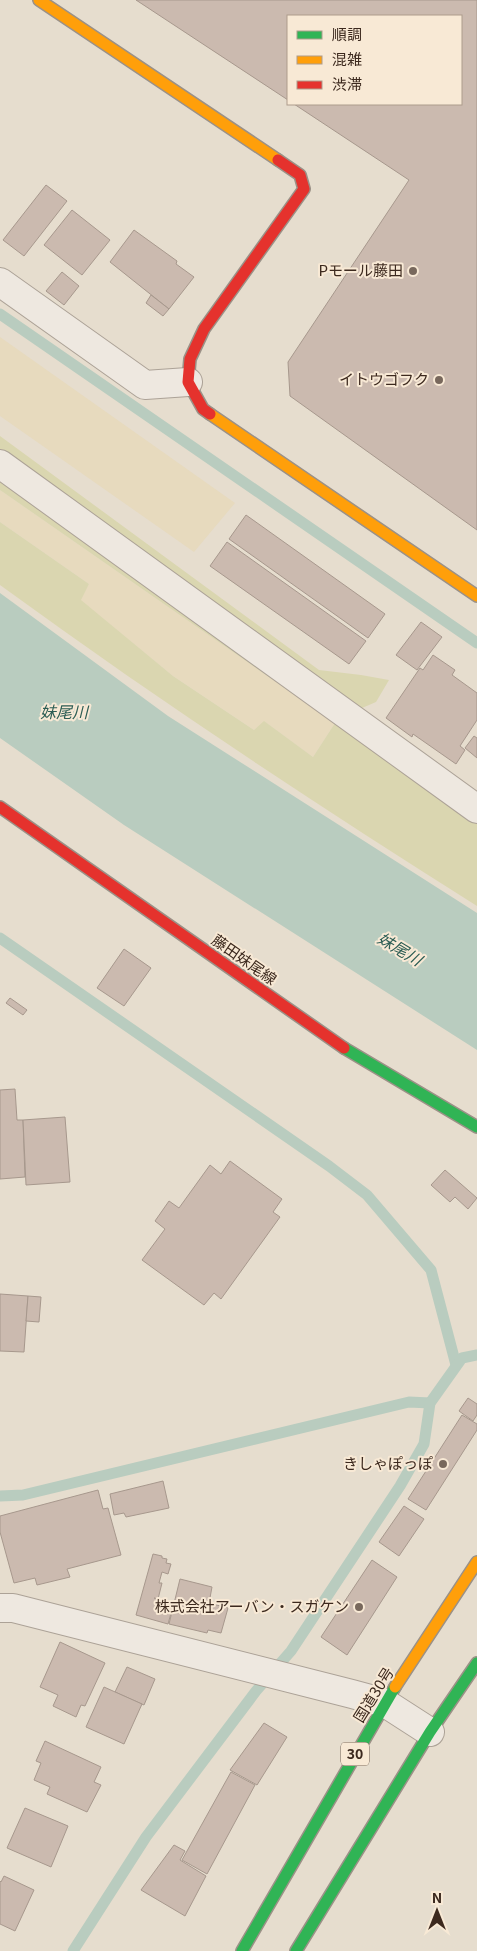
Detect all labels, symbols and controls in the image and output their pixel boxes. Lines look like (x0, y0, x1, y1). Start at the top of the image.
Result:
legend (287, 15, 462, 105)
text: 順調 (332, 23, 362, 44)
text: 混雑 (332, 48, 362, 69)
text: 渋滞 (332, 73, 362, 94)
place label: Pモール藤田 (319, 259, 403, 280)
marker: Pモール藤田 (407, 265, 419, 277)
place label: イトウゴフク (339, 368, 429, 389)
marker: イトウゴフク (433, 374, 445, 386)
water label: 妹尾川 (40, 699, 90, 723)
water label: 妹尾川 (374, 925, 429, 972)
street label: 藤田妹尾線 (208, 929, 282, 989)
place label: きしゃぽっぽ (343, 1452, 433, 1473)
marker: きしゃぽっぽ (437, 1458, 449, 1470)
place label: 株式会社アーバン・スガケン (155, 1595, 349, 1616)
marker: 株式会社アーバン・スガケン (353, 1601, 365, 1613)
street label: 国道30号 (347, 1662, 398, 1726)
road number: 30 (341, 1742, 369, 1766)
north arrow (412, 1886, 462, 1936)
text: N (432, 1887, 442, 1907)

